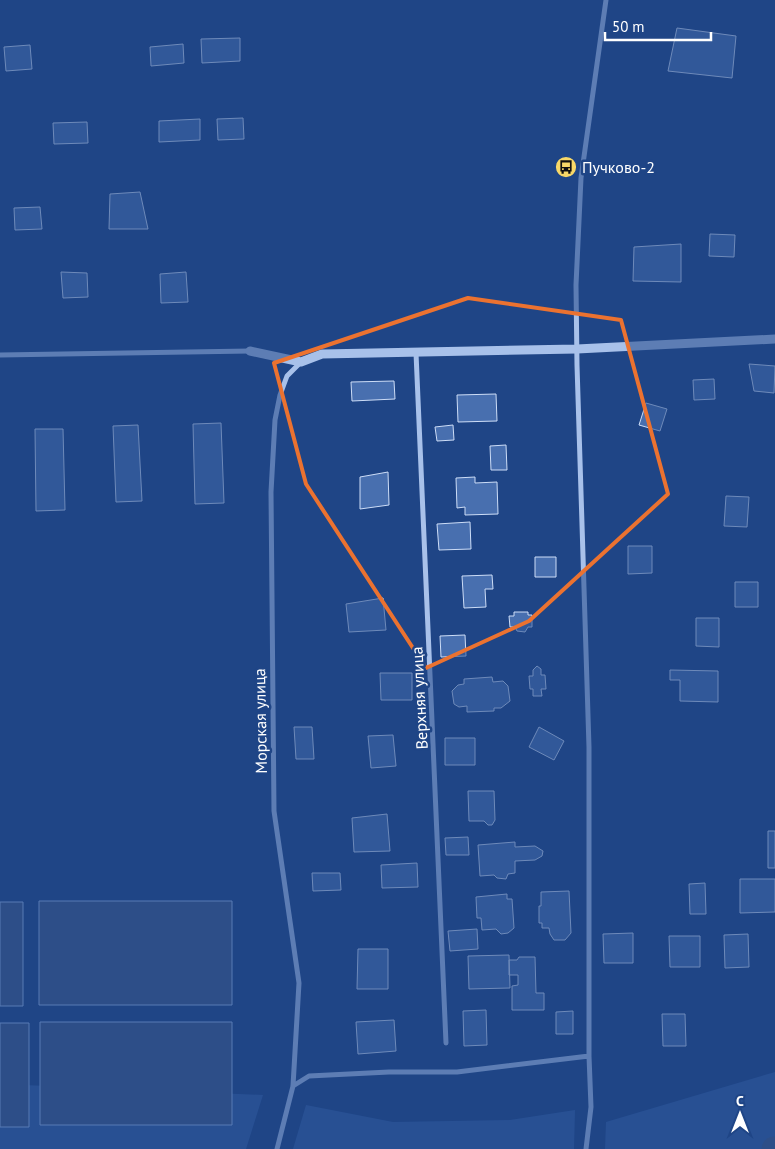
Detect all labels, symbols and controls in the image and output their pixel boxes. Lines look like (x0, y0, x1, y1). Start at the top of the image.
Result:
scale bar (605, 10, 711, 42)
text: 50 m (612, 17, 645, 36)
bus stop icon: Пучково-2 (554, 155, 578, 179)
place label: Пучково-2 (582, 157, 655, 177)
street label: Верхняя улица (406, 646, 432, 750)
street label: Морская улица (249, 668, 271, 774)
north arrow (715, 1089, 765, 1139)
text: С (736, 1092, 744, 1110)

